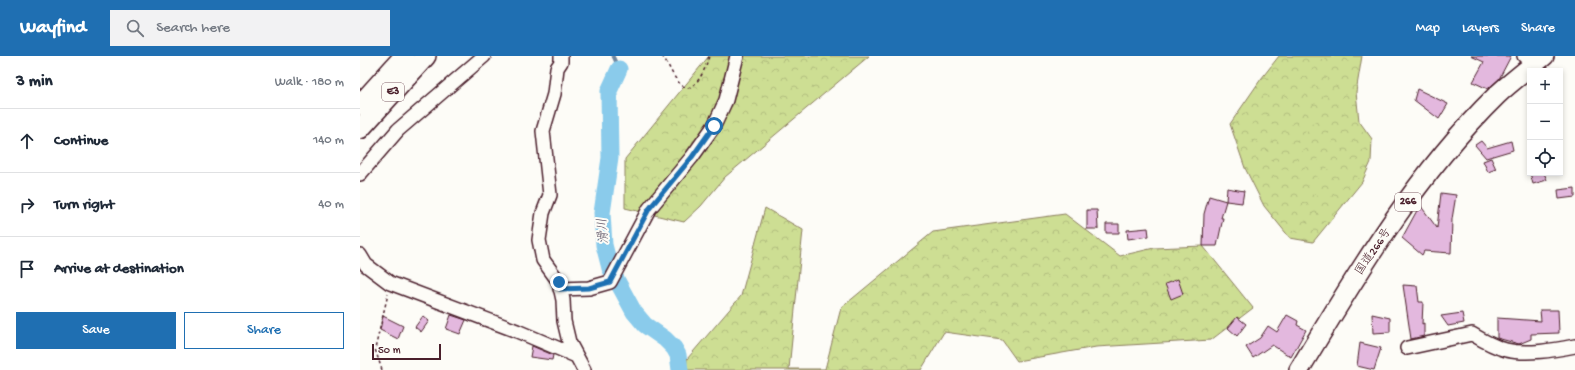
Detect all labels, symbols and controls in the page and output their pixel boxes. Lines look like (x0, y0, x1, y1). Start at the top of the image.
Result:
search box (110, 10, 390, 46)
text: Wayfind (20, 17, 86, 40)
icon: search (124, 17, 146, 39)
text: Search here (156, 19, 230, 37)
text: Map (1416, 20, 1440, 37)
text: Layers (1462, 20, 1499, 37)
text: Share (1521, 20, 1555, 37)
map controls (1527, 68, 1563, 176)
button: + (1527, 68, 1563, 104)
text: 3 min (16, 72, 53, 92)
text: Walk · 180 m (275, 75, 344, 90)
road number: E3 (382, 83, 404, 101)
button: − (1527, 104, 1563, 140)
route start (705, 117, 723, 135)
icon: ahead (16, 130, 38, 152)
text: Continue (54, 132, 108, 150)
text: 140 m (313, 133, 344, 148)
button: locate (1527, 140, 1563, 176)
road number: 266 (1395, 193, 1421, 211)
icon: right (16, 194, 38, 216)
text: Turn right (54, 196, 114, 214)
text: 40 m (318, 197, 344, 212)
water label: 滑川 (595, 217, 613, 245)
street label: 国道266号 (1352, 225, 1395, 278)
icon: arrive (16, 258, 38, 280)
text: Arrive at destination (54, 260, 184, 278)
route end (550, 273, 568, 291)
button: Save (16, 312, 176, 349)
button: Share (184, 312, 344, 349)
scale bar (372, 342, 441, 361)
text: 50 m (378, 345, 400, 357)

